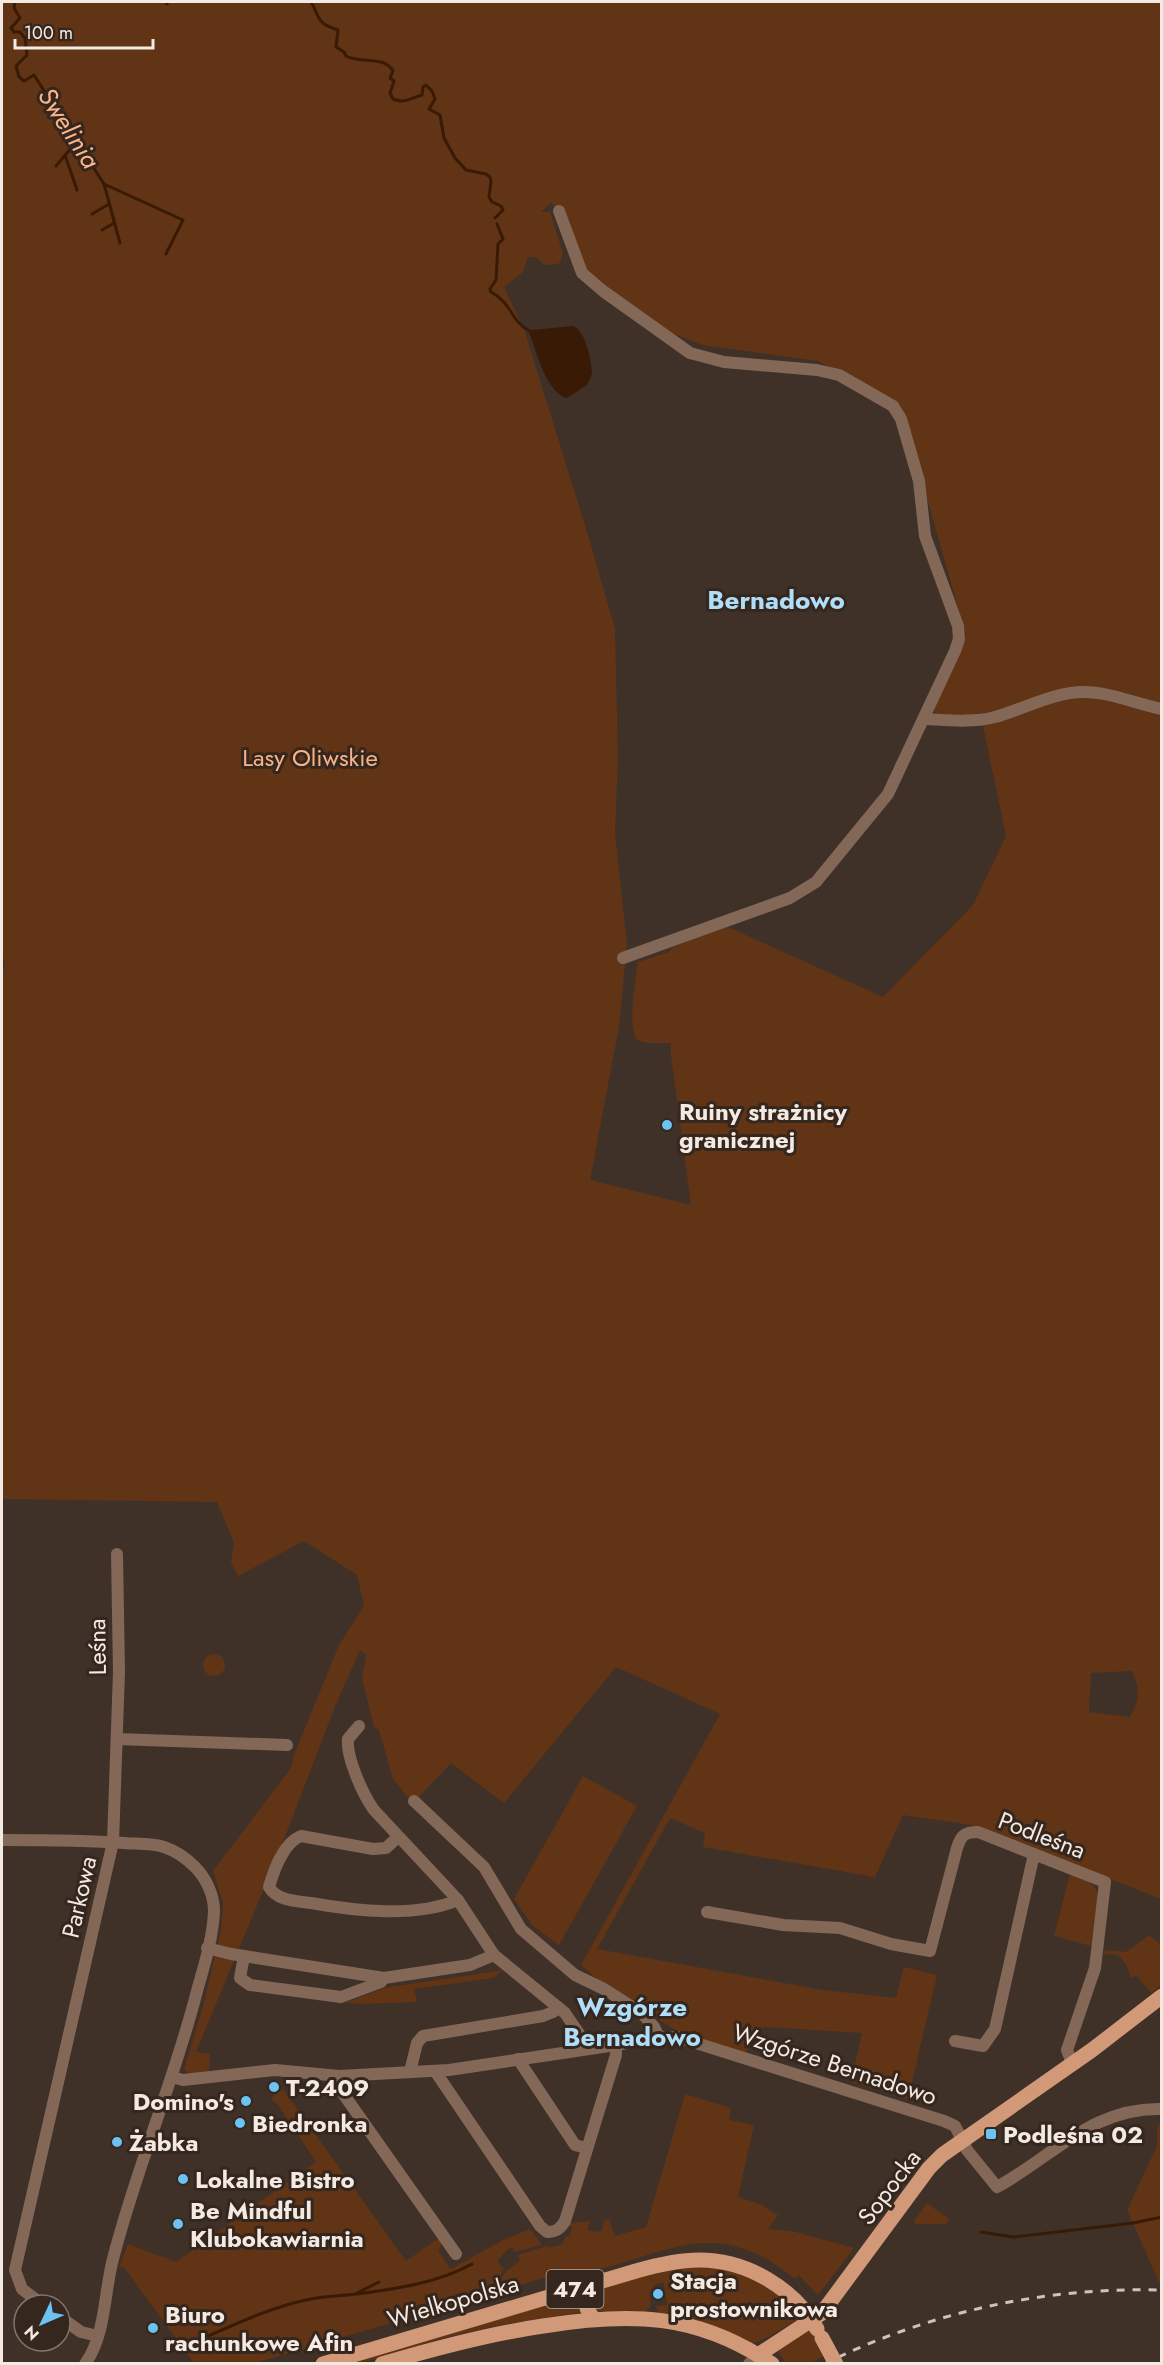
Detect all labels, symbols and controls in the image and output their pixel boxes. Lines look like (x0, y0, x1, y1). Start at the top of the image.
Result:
scale bar (15, 12, 153, 50)
text: 100 m (24, 20, 73, 46)
water label: Swelinia (29, 80, 110, 177)
district label: Bernadowo (707, 581, 845, 619)
park label: Lasy Oliwskie (242, 740, 378, 775)
place label: Ruiny strażnicy granicznej (679, 1094, 848, 1157)
marker: Ruiny strażnicy granicznej (660, 1118, 674, 1132)
street label: Leśna (79, 1618, 115, 1676)
street label: Podleśna (993, 1802, 1091, 1868)
street label: Parkowa (53, 1853, 105, 1941)
district label: Wzgórze Bernadowo (563, 1988, 701, 2056)
street label: Wzgórze Bernadowo (728, 2014, 942, 2114)
place label: T-2409 (286, 2070, 369, 2105)
marker: T-2409 (267, 2080, 281, 2094)
place label: Domino's (133, 2084, 234, 2119)
marker: Domino's (239, 2094, 253, 2108)
place label: Biedronka (252, 2106, 367, 2141)
marker: Biedronka (233, 2116, 247, 2130)
place label: Podleśna 02 (1003, 2117, 1143, 2152)
place label: Żabka (129, 2125, 198, 2160)
marker: Podleśna 02 (984, 2127, 998, 2141)
marker: Żabka (110, 2135, 124, 2149)
street label: Sopocka (849, 2142, 929, 2232)
place label: Lokalne Bistro (195, 2162, 355, 2197)
marker: Lokalne Bistro (176, 2172, 190, 2186)
place label: Be Mindful Klubokawiarnia (190, 2193, 364, 2256)
marker: Be Mindful Klubokawiarnia (171, 2217, 185, 2231)
place label: Stacja prostownikowa (670, 2263, 838, 2326)
street label: Wielkopolska (383, 2266, 523, 2336)
road number: 474 (546, 2270, 604, 2308)
marker: Stacja prostownikowa (651, 2287, 665, 2301)
north arrow (12, 2293, 72, 2353)
place label: Biuro rachunkowe Afin (165, 2297, 353, 2360)
text: N (19, 2321, 44, 2346)
marker: Biuro rachunkowe Afin (146, 2321, 160, 2335)

